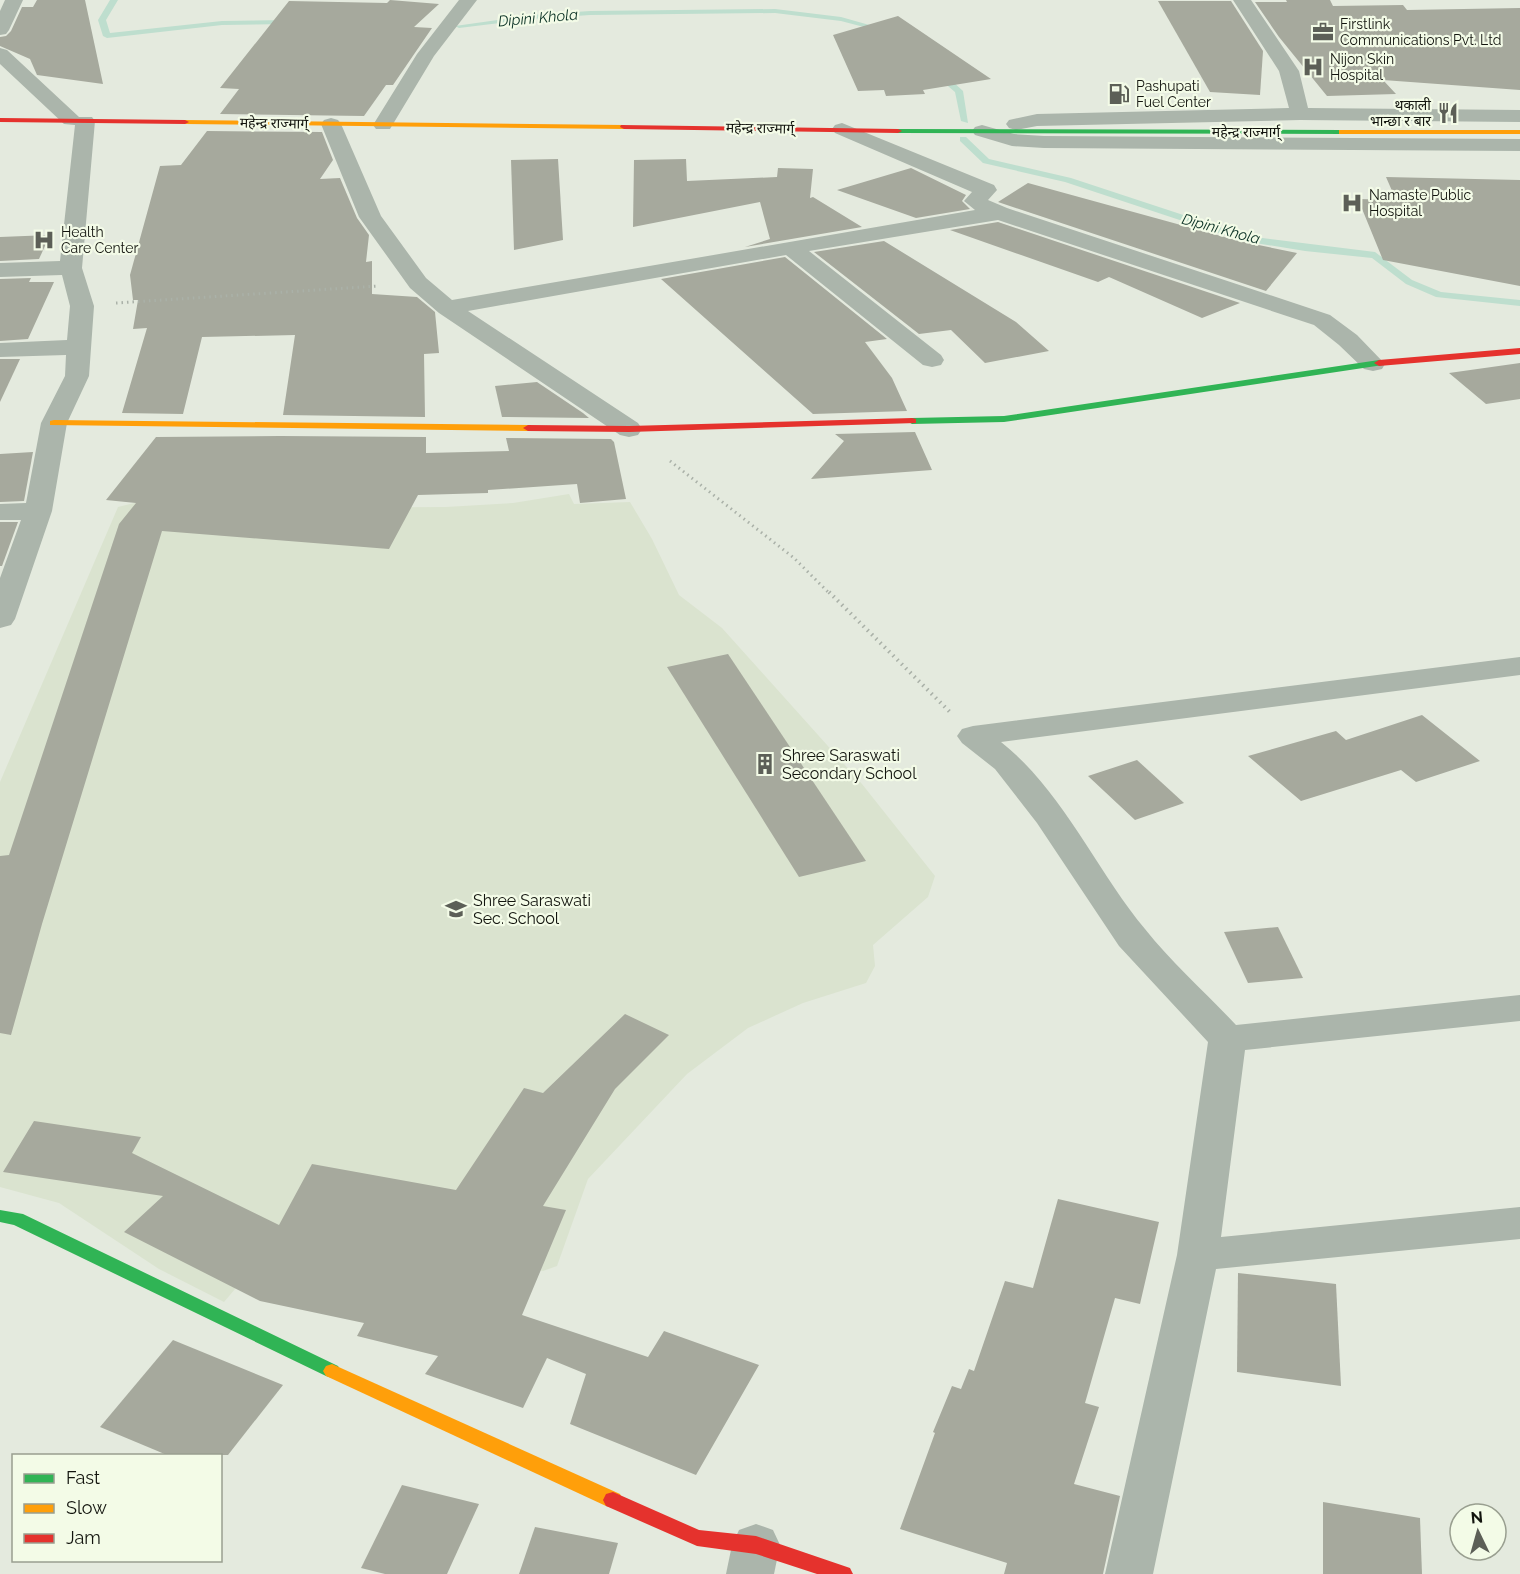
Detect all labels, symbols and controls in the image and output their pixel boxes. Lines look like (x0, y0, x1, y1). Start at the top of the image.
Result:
water label: Dipini Khola (497, 6, 579, 30)
place label: Firstlink Communications Pvt. Ltd (1340, 16, 1501, 48)
office icon: Firstlink Communications Pvt. Ltd (1311, 20, 1335, 44)
place label: Nijon Skin Hospital (1330, 51, 1394, 83)
hospital icon: Nijon Skin Hospital (1301, 55, 1325, 79)
place label: Pashupati Fuel Center (1136, 78, 1211, 110)
fuel station icon: Pashupati Fuel Center (1107, 82, 1131, 106)
place label: थकाली भान्छा र बार (1370, 97, 1431, 129)
restaurant icon: थकाली भान्छा र बार (1436, 101, 1460, 125)
street label: महेन्द्र राज्मार्ग् (240, 113, 310, 134)
street label: महेन्द्र राज्मार्ग् (726, 118, 796, 139)
street label: महेन्द्र राज्मार्ग् (1212, 123, 1282, 142)
place label: Namaste Public Hospital (1369, 187, 1472, 219)
hospital icon: Namaste Public Hospital (1340, 191, 1364, 215)
water label: Dipini Khola (1180, 210, 1262, 248)
place label: Health Care Center (61, 224, 138, 256)
hospital icon: Health Care Center (32, 228, 56, 252)
place label: Shree Saraswati Secondary School (782, 746, 917, 783)
building icon: Shree Saraswati Secondary School (753, 752, 777, 776)
place label: Shree Saraswati Sec. School (473, 891, 591, 928)
school or university icon: Shree Saraswati Sec. School (444, 897, 468, 921)
legend (12, 1454, 222, 1562)
text: Fast (66, 1467, 100, 1488)
text: Slow (66, 1497, 107, 1518)
north arrow (1448, 1502, 1508, 1562)
text: N (1470, 1508, 1484, 1528)
text: Jam (66, 1527, 101, 1548)

